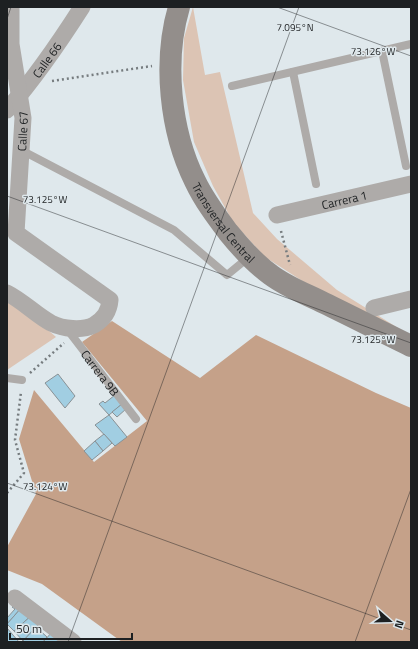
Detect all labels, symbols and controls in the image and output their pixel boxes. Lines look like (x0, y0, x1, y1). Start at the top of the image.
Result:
text: 7.095°N (277, 20, 313, 35)
street label: Calle 66 (27, 38, 66, 82)
text: 73.126°W (351, 44, 395, 59)
street label: Calle 67 (11, 110, 33, 152)
street label: Transversal Central (188, 179, 260, 267)
street label: Carrera 1 (320, 185, 369, 214)
text: 73.125°W (23, 192, 67, 207)
text: 73.125°W (351, 332, 395, 347)
street label: Carrera 9B (77, 346, 124, 400)
text: 73.124°W (23, 479, 67, 494)
north arrow (370, 601, 410, 641)
scale bar (10, 615, 132, 641)
text: N (391, 618, 408, 631)
text: 50 m (16, 619, 42, 638)

